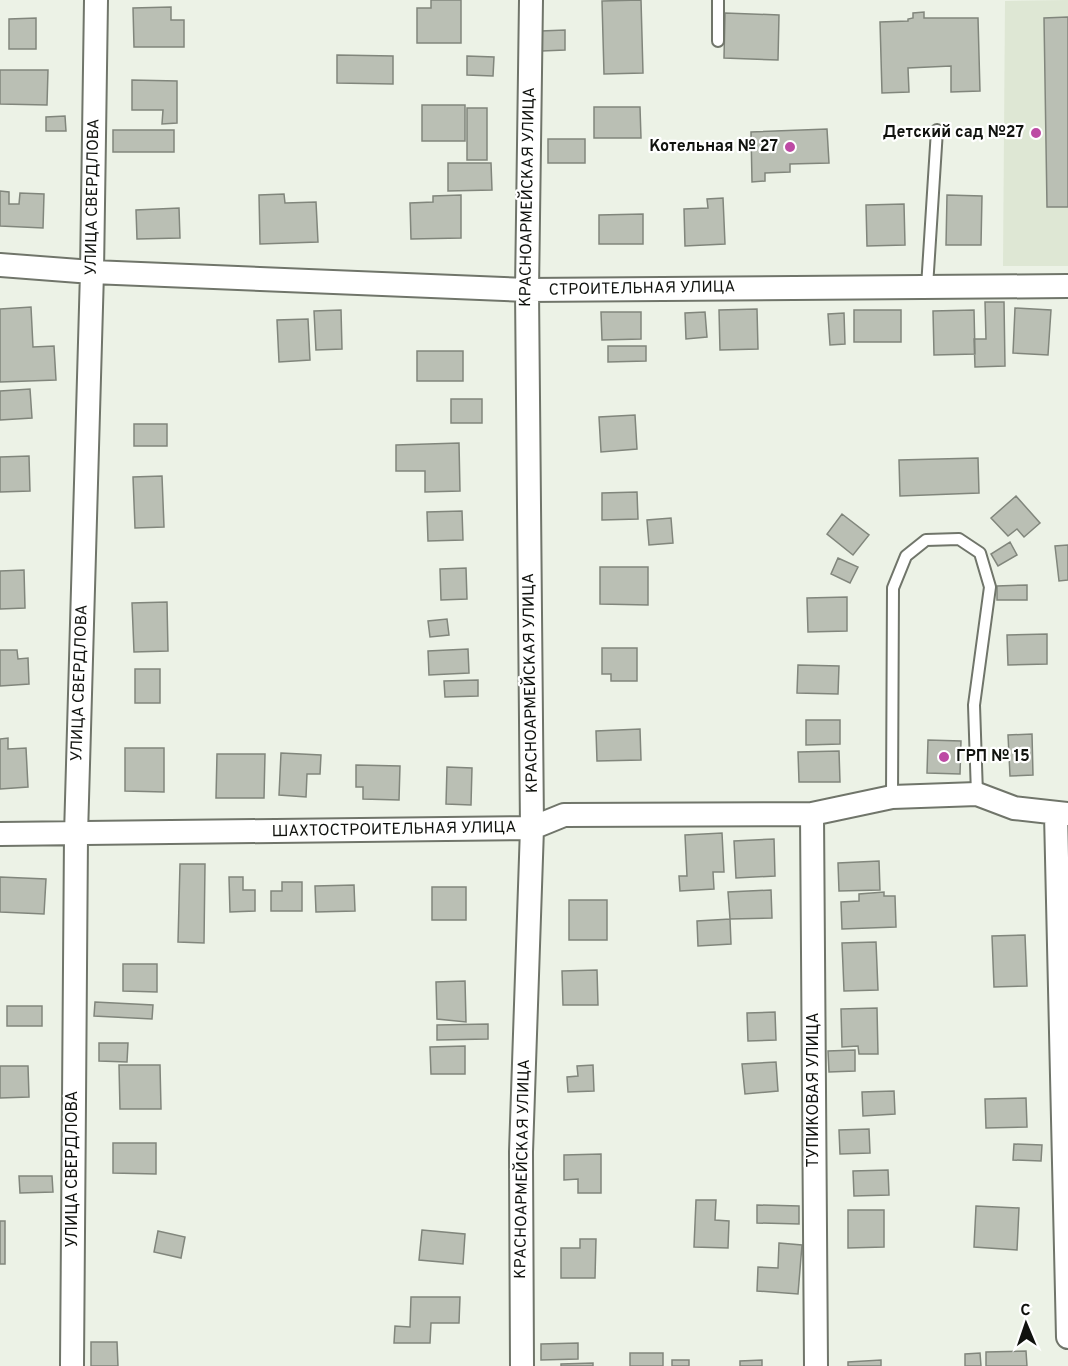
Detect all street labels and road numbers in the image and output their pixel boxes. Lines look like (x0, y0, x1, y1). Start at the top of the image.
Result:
street label: КРАСНОАРМЕЙСКАЯ УЛИЦА (514, 87, 540, 307)
street label: УЛИЦА СВЕРДЛОВА (82, 118, 104, 276)
street label: СТРОИТЕЛЬНАЯ УЛИЦА (549, 277, 736, 301)
street label: КРАСНОАРМЕЙСКАЯ УЛИЦА (517, 573, 543, 793)
street label: УЛИЦА СВЕРДЛОВА (67, 604, 93, 762)
street label: ШАХТОСТРОИТЕЛЬНАЯ УЛИЦА (272, 818, 517, 842)
street label: ТУПИКОВАЯ УЛИЦА (804, 1012, 824, 1168)
street label: КРАСНОАРМЕЙСКАЯ УЛИЦА (509, 1059, 535, 1279)
street label: УЛИЦА СВЕРДЛОВА (63, 1090, 83, 1247)

